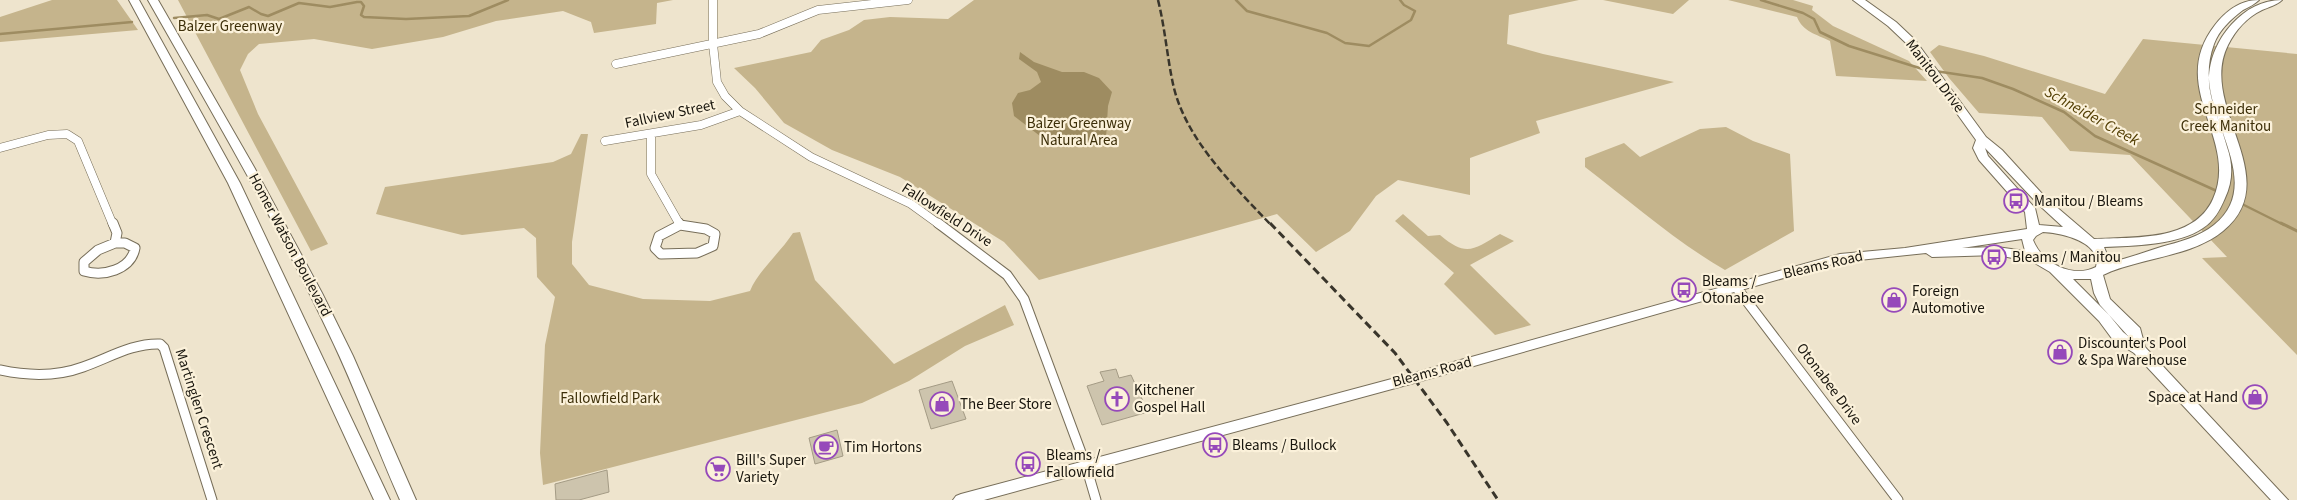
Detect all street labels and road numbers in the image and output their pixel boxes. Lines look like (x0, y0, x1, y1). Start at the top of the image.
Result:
street label: Manitou Drive (1900, 35, 1970, 117)
street label: Fallview Street (623, 94, 717, 134)
street label: Homer Watson Boulevard (243, 170, 337, 320)
street label: Fallowfield Drive (898, 178, 996, 252)
street label: Bleams Road (1781, 246, 1865, 284)
street label: Otonabee Drive (1791, 339, 1867, 429)
street label: Martinglen Crescent (170, 346, 228, 472)
street label: Bleams Road (1390, 351, 1474, 393)

